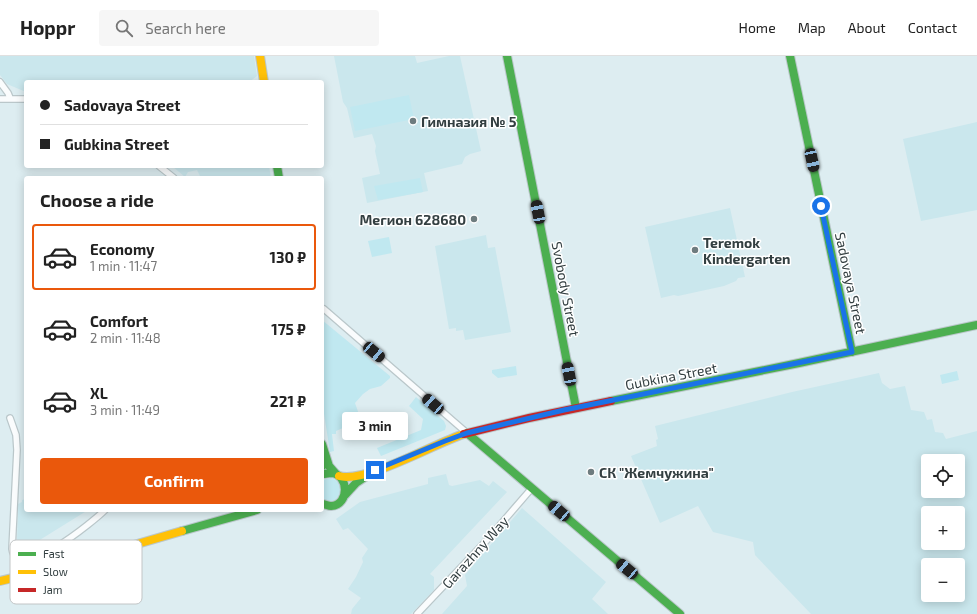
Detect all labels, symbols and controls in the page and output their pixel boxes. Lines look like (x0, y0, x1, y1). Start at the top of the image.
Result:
search box (99, 10, 379, 46)
text: Hoppr (20, 16, 75, 39)
icon: search (113, 17, 135, 39)
text: Search here (145, 19, 226, 37)
text: Home (739, 19, 776, 36)
text: Map (798, 19, 826, 36)
text: About (848, 19, 886, 36)
text: Contact (908, 19, 957, 36)
text: Sadovaya Street (64, 96, 180, 114)
place label: Гимназия № 5 (421, 113, 517, 130)
marker: Гимназия № 5 (408, 116, 418, 126)
text: Gubkina Street (64, 135, 169, 153)
car (804, 147, 820, 173)
text: Choose a ride (40, 189, 154, 211)
route start (812, 197, 830, 215)
car (530, 199, 546, 225)
place label: Мегион 628680 (359, 211, 466, 228)
marker: Мегион 628680 (469, 214, 479, 224)
street label: Sadovaya Street (832, 231, 870, 335)
place label: Teremok Kindergarten (703, 234, 790, 267)
icon: car (42, 239, 78, 275)
text: Economy (90, 240, 155, 258)
street label: Svobody Street (548, 240, 584, 338)
marker: Teremok Kindergarten (690, 245, 700, 255)
text: 130 ₽ (269, 248, 306, 266)
text: 1 min · 11:47 (90, 258, 157, 274)
icon: car (42, 311, 78, 347)
text: Comfort (90, 312, 148, 330)
text: 175 ₽ (271, 320, 306, 338)
text: 2 min · 11:48 (90, 330, 161, 346)
car (361, 340, 387, 364)
street label: Gubkina Street (624, 359, 718, 393)
car (561, 361, 577, 387)
icon: car (42, 383, 78, 419)
text: XL (90, 384, 108, 402)
text: 221 ₽ (270, 392, 306, 410)
car (420, 392, 446, 416)
text: 3 min · 11:49 (90, 402, 160, 418)
callout: 3 min (342, 412, 408, 440)
text: 3 min (358, 418, 392, 434)
map controls (921, 454, 965, 602)
button: locate (921, 454, 965, 498)
button: Confirm (40, 458, 308, 504)
route end (366, 461, 384, 479)
place label: СК "Жемчужина" (599, 464, 714, 481)
marker: СК "Жемчужина" (586, 467, 596, 477)
car (546, 499, 572, 523)
button: + (921, 506, 965, 550)
street label: Garazhny Way (438, 512, 512, 592)
legend (10, 540, 142, 604)
text: Fast (43, 547, 65, 560)
car (614, 557, 640, 581)
button: − (921, 558, 965, 602)
text: Slow (43, 565, 68, 578)
text: Jam (43, 583, 62, 596)

